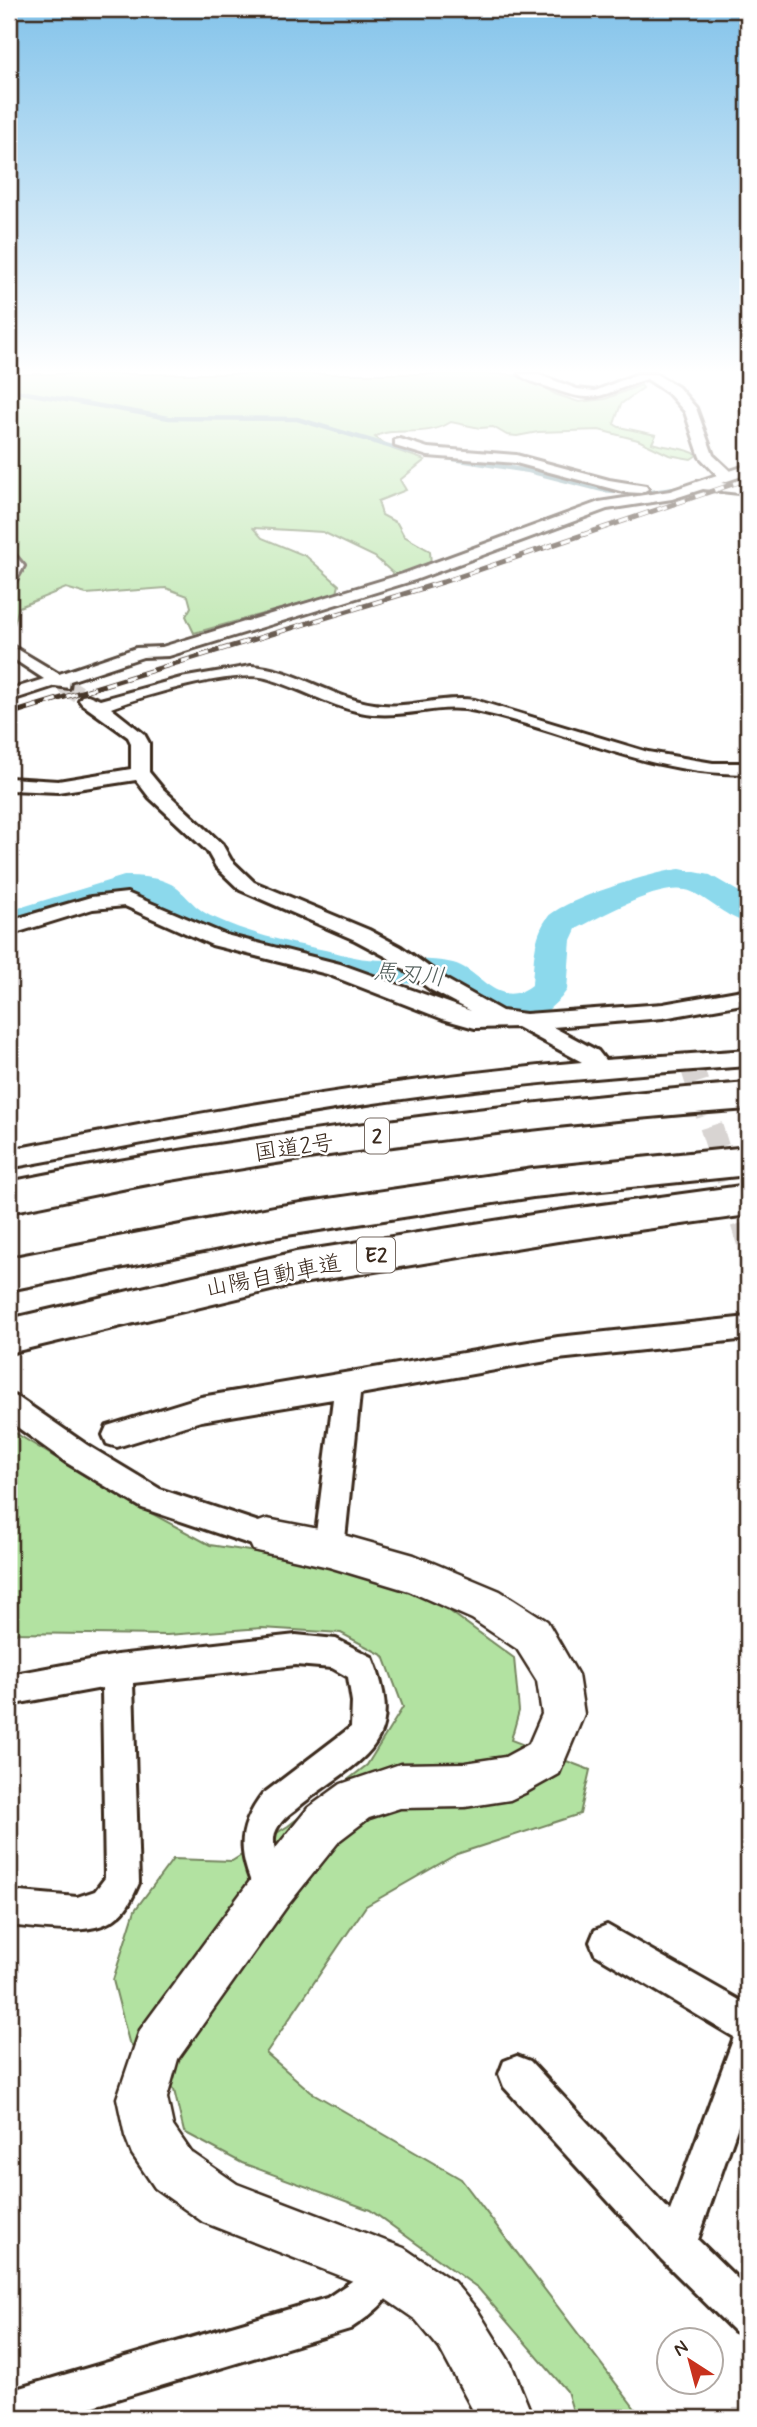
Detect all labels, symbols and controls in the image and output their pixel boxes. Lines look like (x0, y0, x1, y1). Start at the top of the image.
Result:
water label: 馬刃川 (372, 957, 446, 994)
road number: 2 (365, 1118, 389, 1154)
street label: 国道2号 (252, 1129, 336, 1169)
road number: E2 (357, 1238, 395, 1272)
street label: 山陽自動車道 (203, 1249, 344, 1305)
north arrow (656, 2326, 726, 2396)
text: N (668, 2335, 693, 2362)

